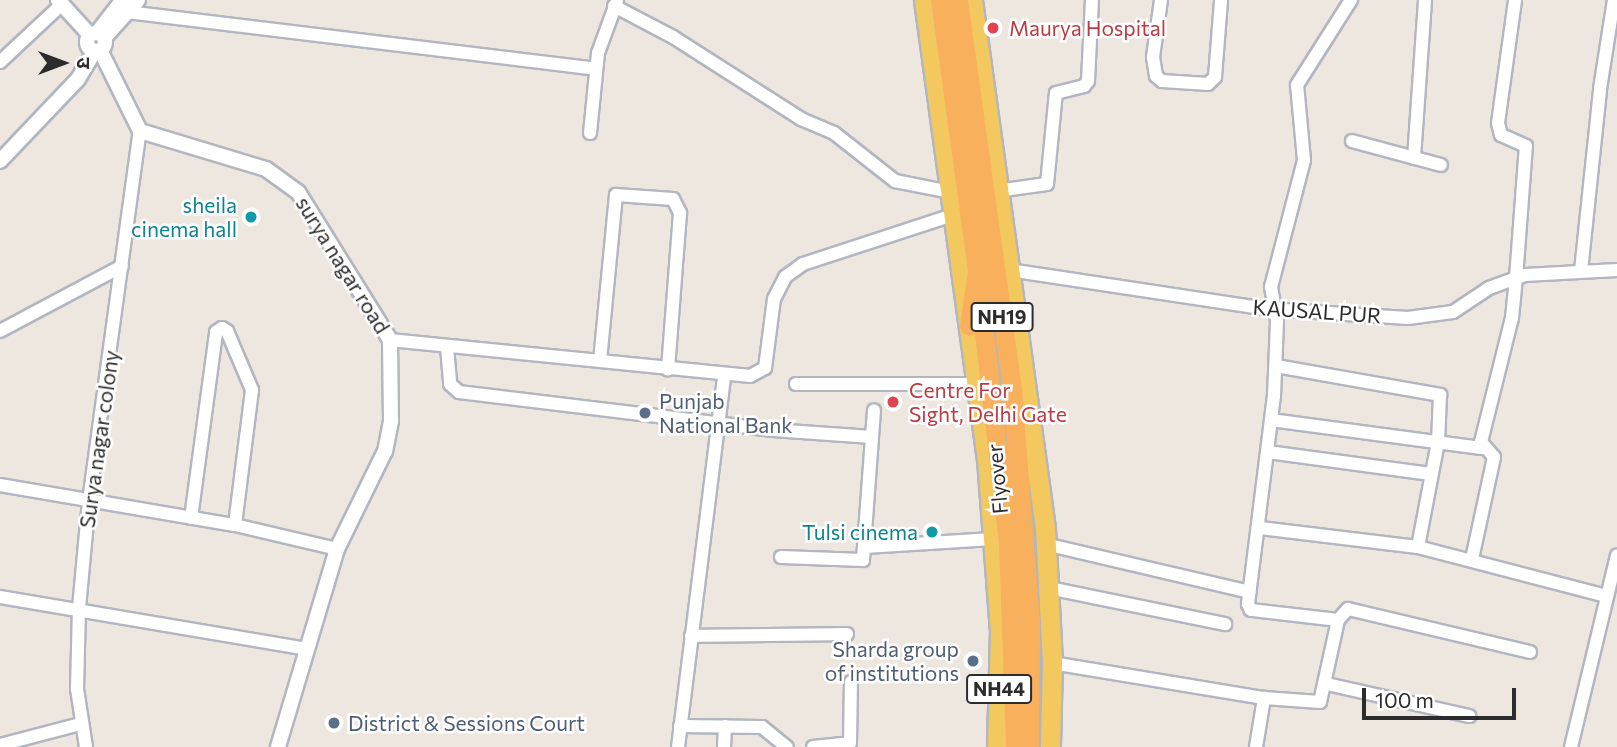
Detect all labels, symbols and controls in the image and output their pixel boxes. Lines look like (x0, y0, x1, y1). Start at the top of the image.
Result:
place label: Maurya Hospital (1009, 15, 1166, 41)
marker: Maurya Hospital (983, 18, 1003, 38)
north arrow (28, 28, 98, 98)
text: उ (73, 57, 96, 69)
place label: sheila cinema hall (131, 192, 237, 242)
street label: surya nagar road (291, 192, 395, 338)
marker: sheila cinema hall (243, 209, 259, 225)
street label: KAUSAL PUR (1252, 294, 1382, 328)
road number: NH19 (970, 302, 1034, 332)
street label: Surya nagar colony (74, 349, 124, 529)
place label: Centre For Sight, Delhi Gate (909, 377, 1067, 427)
place label: Punjab National Bank (659, 388, 793, 438)
marker: Centre For Sight, Delhi Gate (883, 392, 903, 412)
marker: Punjab National Bank (637, 405, 653, 421)
street label: Flyover (981, 443, 1013, 515)
place label: Tulsi cinema (802, 519, 918, 545)
marker: Tulsi cinema (924, 524, 940, 540)
place label: Sharda group of institutions (825, 636, 959, 686)
marker: Sharda group of institutions (965, 653, 981, 669)
road number: NH44 (966, 674, 1032, 704)
scale bar (1365, 674, 1519, 718)
text: 100 m (1375, 687, 1434, 712)
place label: District & Sessions Court (348, 710, 585, 736)
marker: District & Sessions Court (326, 715, 342, 731)

